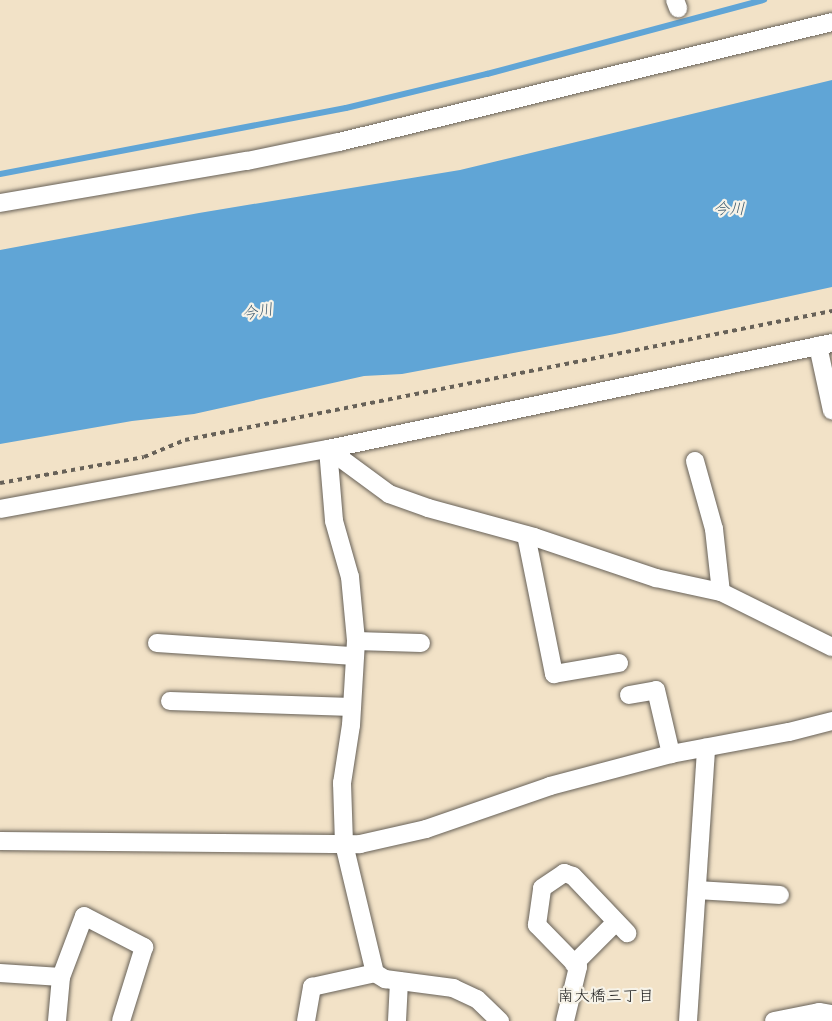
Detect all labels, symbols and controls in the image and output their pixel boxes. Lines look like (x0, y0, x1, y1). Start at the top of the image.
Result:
water label: 今川 (713, 197, 745, 217)
water label: 今川 (240, 298, 274, 322)
district label: 南大橋三丁目 (558, 984, 654, 1004)

